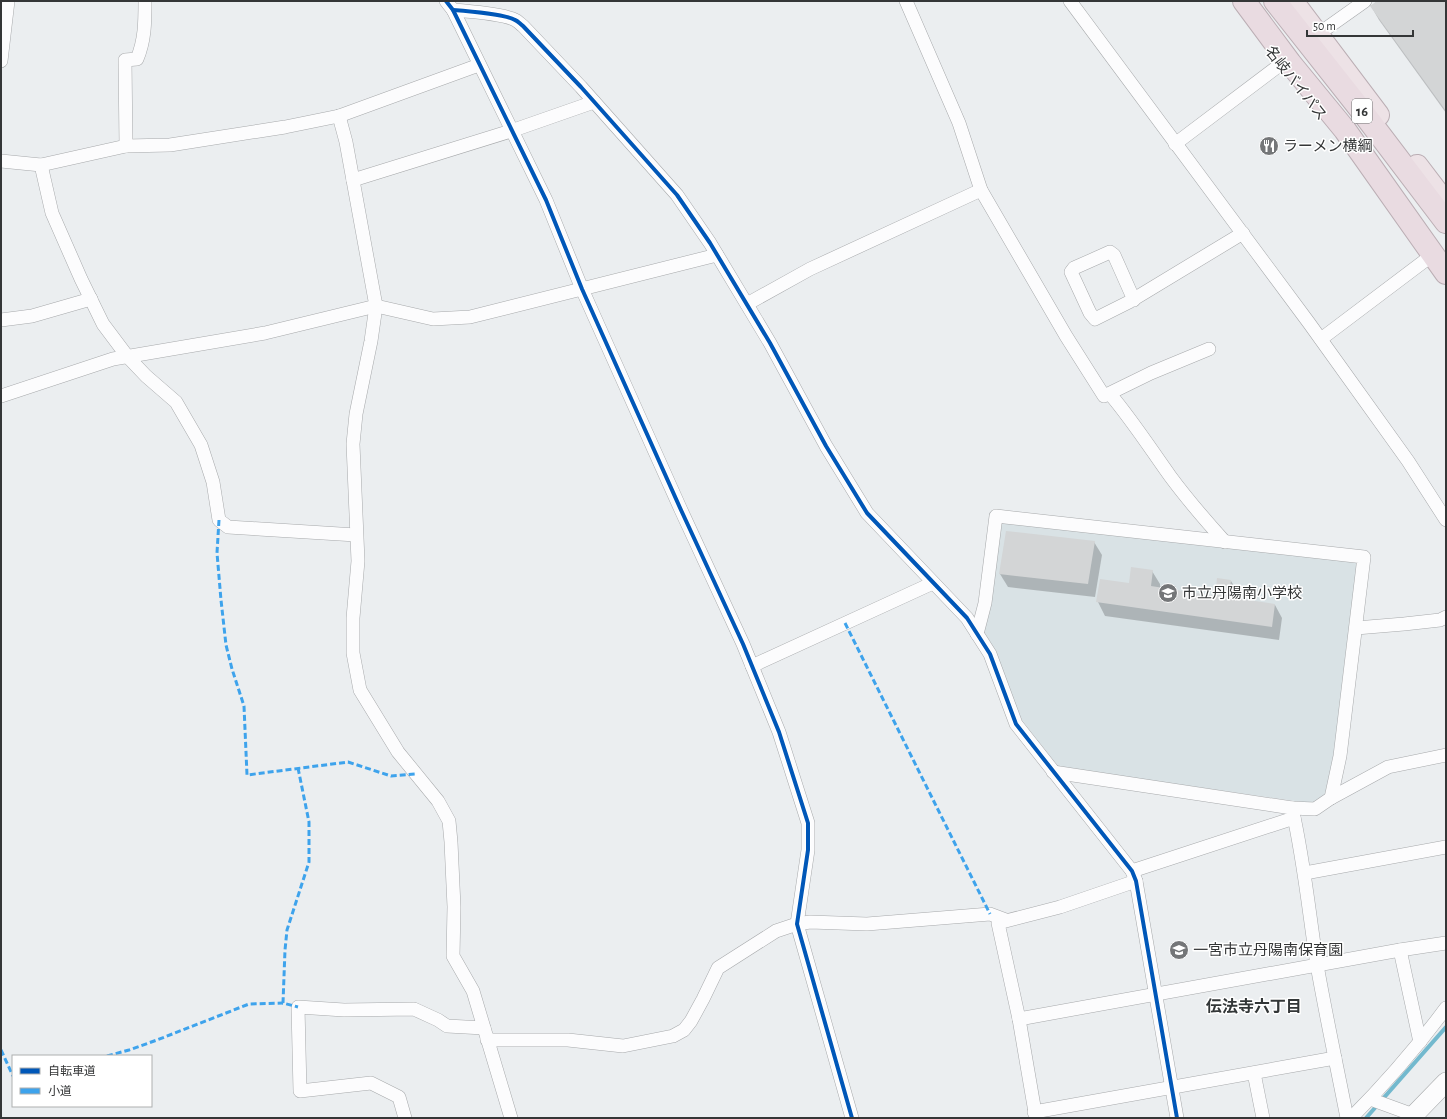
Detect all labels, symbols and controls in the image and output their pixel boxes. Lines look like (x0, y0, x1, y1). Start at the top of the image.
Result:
scale bar (1307, 12, 1413, 38)
text: 50 m (1313, 20, 1336, 32)
street label: 名岐バイパス (1262, 43, 1330, 123)
road number: 16 (1352, 99, 1372, 123)
restaurant icon: ラーメン横綱 (1258, 135, 1280, 157)
place label: ラーメン横綱 (1283, 138, 1372, 154)
school or university icon: 市立丹陽南小学校 (1157, 582, 1179, 604)
place label: 市立丹陽南小学校 (1182, 585, 1302, 601)
school or university icon: 一宮市立丹陽南保育園 (1168, 939, 1190, 961)
place label: 一宮市立丹陽南保育園 (1193, 942, 1343, 958)
district label: 伝法寺六丁目 (1205, 998, 1302, 1015)
legend (12, 1055, 152, 1107)
text: 自転車道 (48, 1064, 96, 1077)
text: 小道 (48, 1084, 72, 1097)

